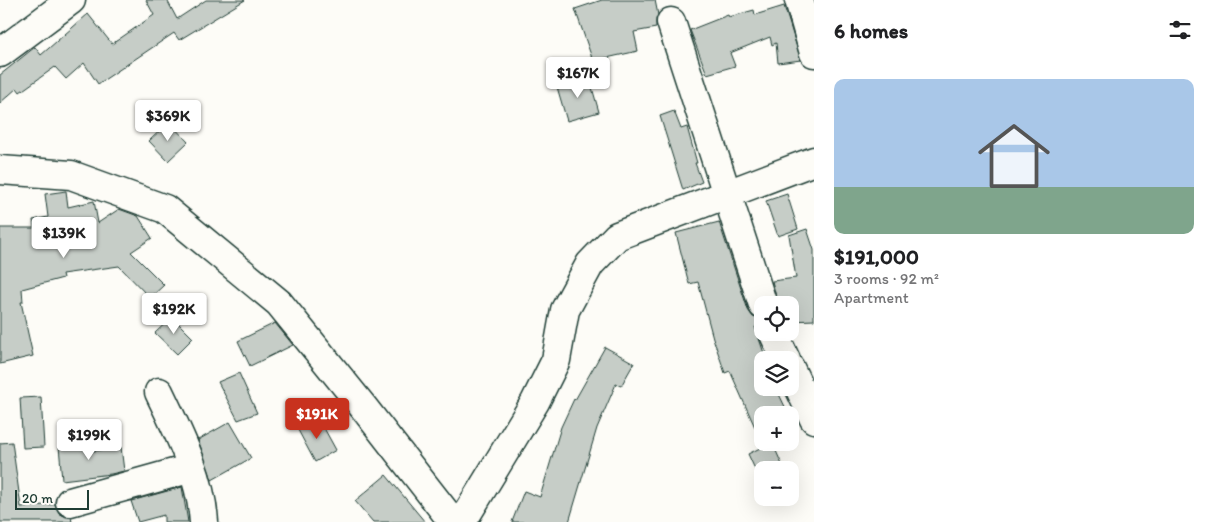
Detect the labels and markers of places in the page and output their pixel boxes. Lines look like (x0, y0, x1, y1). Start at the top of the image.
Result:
pin: $167K (543, 56, 613, 99)
pin: $369K (133, 100, 203, 142)
pin: $139K (29, 216, 99, 259)
pin: $192K (139, 292, 209, 335)
pin: $191K (282, 398, 352, 440)
pin: $199K (54, 418, 124, 461)

